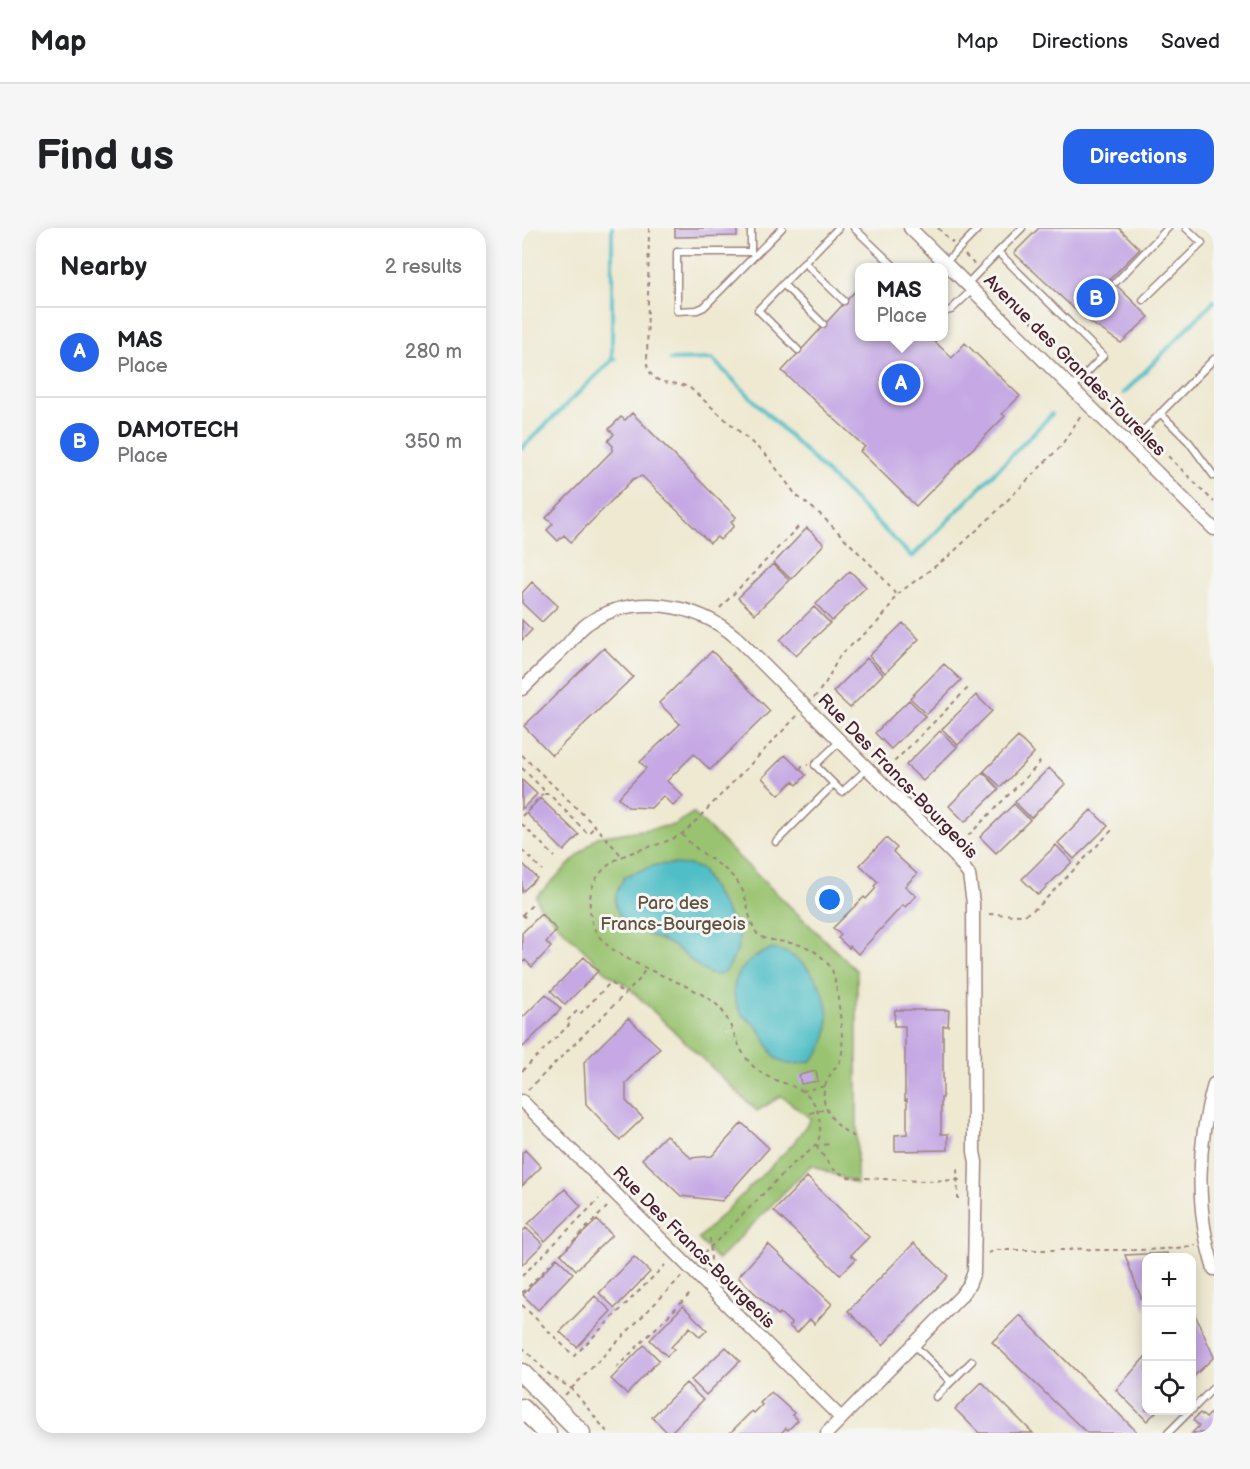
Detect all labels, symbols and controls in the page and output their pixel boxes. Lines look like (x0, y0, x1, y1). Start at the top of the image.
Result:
text: Map (30, 25, 86, 58)
text: Map (956, 29, 999, 54)
text: Directions (1032, 29, 1128, 54)
text: Saved (1161, 29, 1220, 54)
button: Directions (1063, 129, 1214, 184)
text: Find us (36, 131, 174, 182)
text: Nearby (60, 252, 147, 283)
text: 2 results (385, 255, 462, 279)
popup (855, 263, 948, 341)
street label: Avenue des Grandes-Tourelles (979, 270, 1170, 461)
pin: B (1076, 276, 1116, 320)
text: MAS (876, 277, 922, 304)
text: Place (876, 304, 927, 328)
text: MAS (117, 327, 163, 354)
text: A (73, 340, 86, 364)
text: 280 m (405, 340, 462, 364)
text: Place (117, 354, 168, 378)
pin: A (882, 360, 920, 406)
text: DAMOTECH (117, 417, 239, 444)
text: B (72, 430, 87, 454)
text: 350 m (405, 430, 462, 454)
text: Place (117, 444, 168, 468)
street label: Rue Des Francs-Bourgeois (813, 690, 982, 863)
your location (815, 885, 844, 914)
park label: Parc des Francs-Bourgeois (600, 893, 746, 935)
street label: Rue Des Francs-Bourgeois (608, 1162, 779, 1333)
map controls (1142, 1253, 1196, 1415)
button: + (1142, 1253, 1196, 1307)
button: − (1142, 1307, 1196, 1361)
button: locate (1142, 1361, 1196, 1415)

